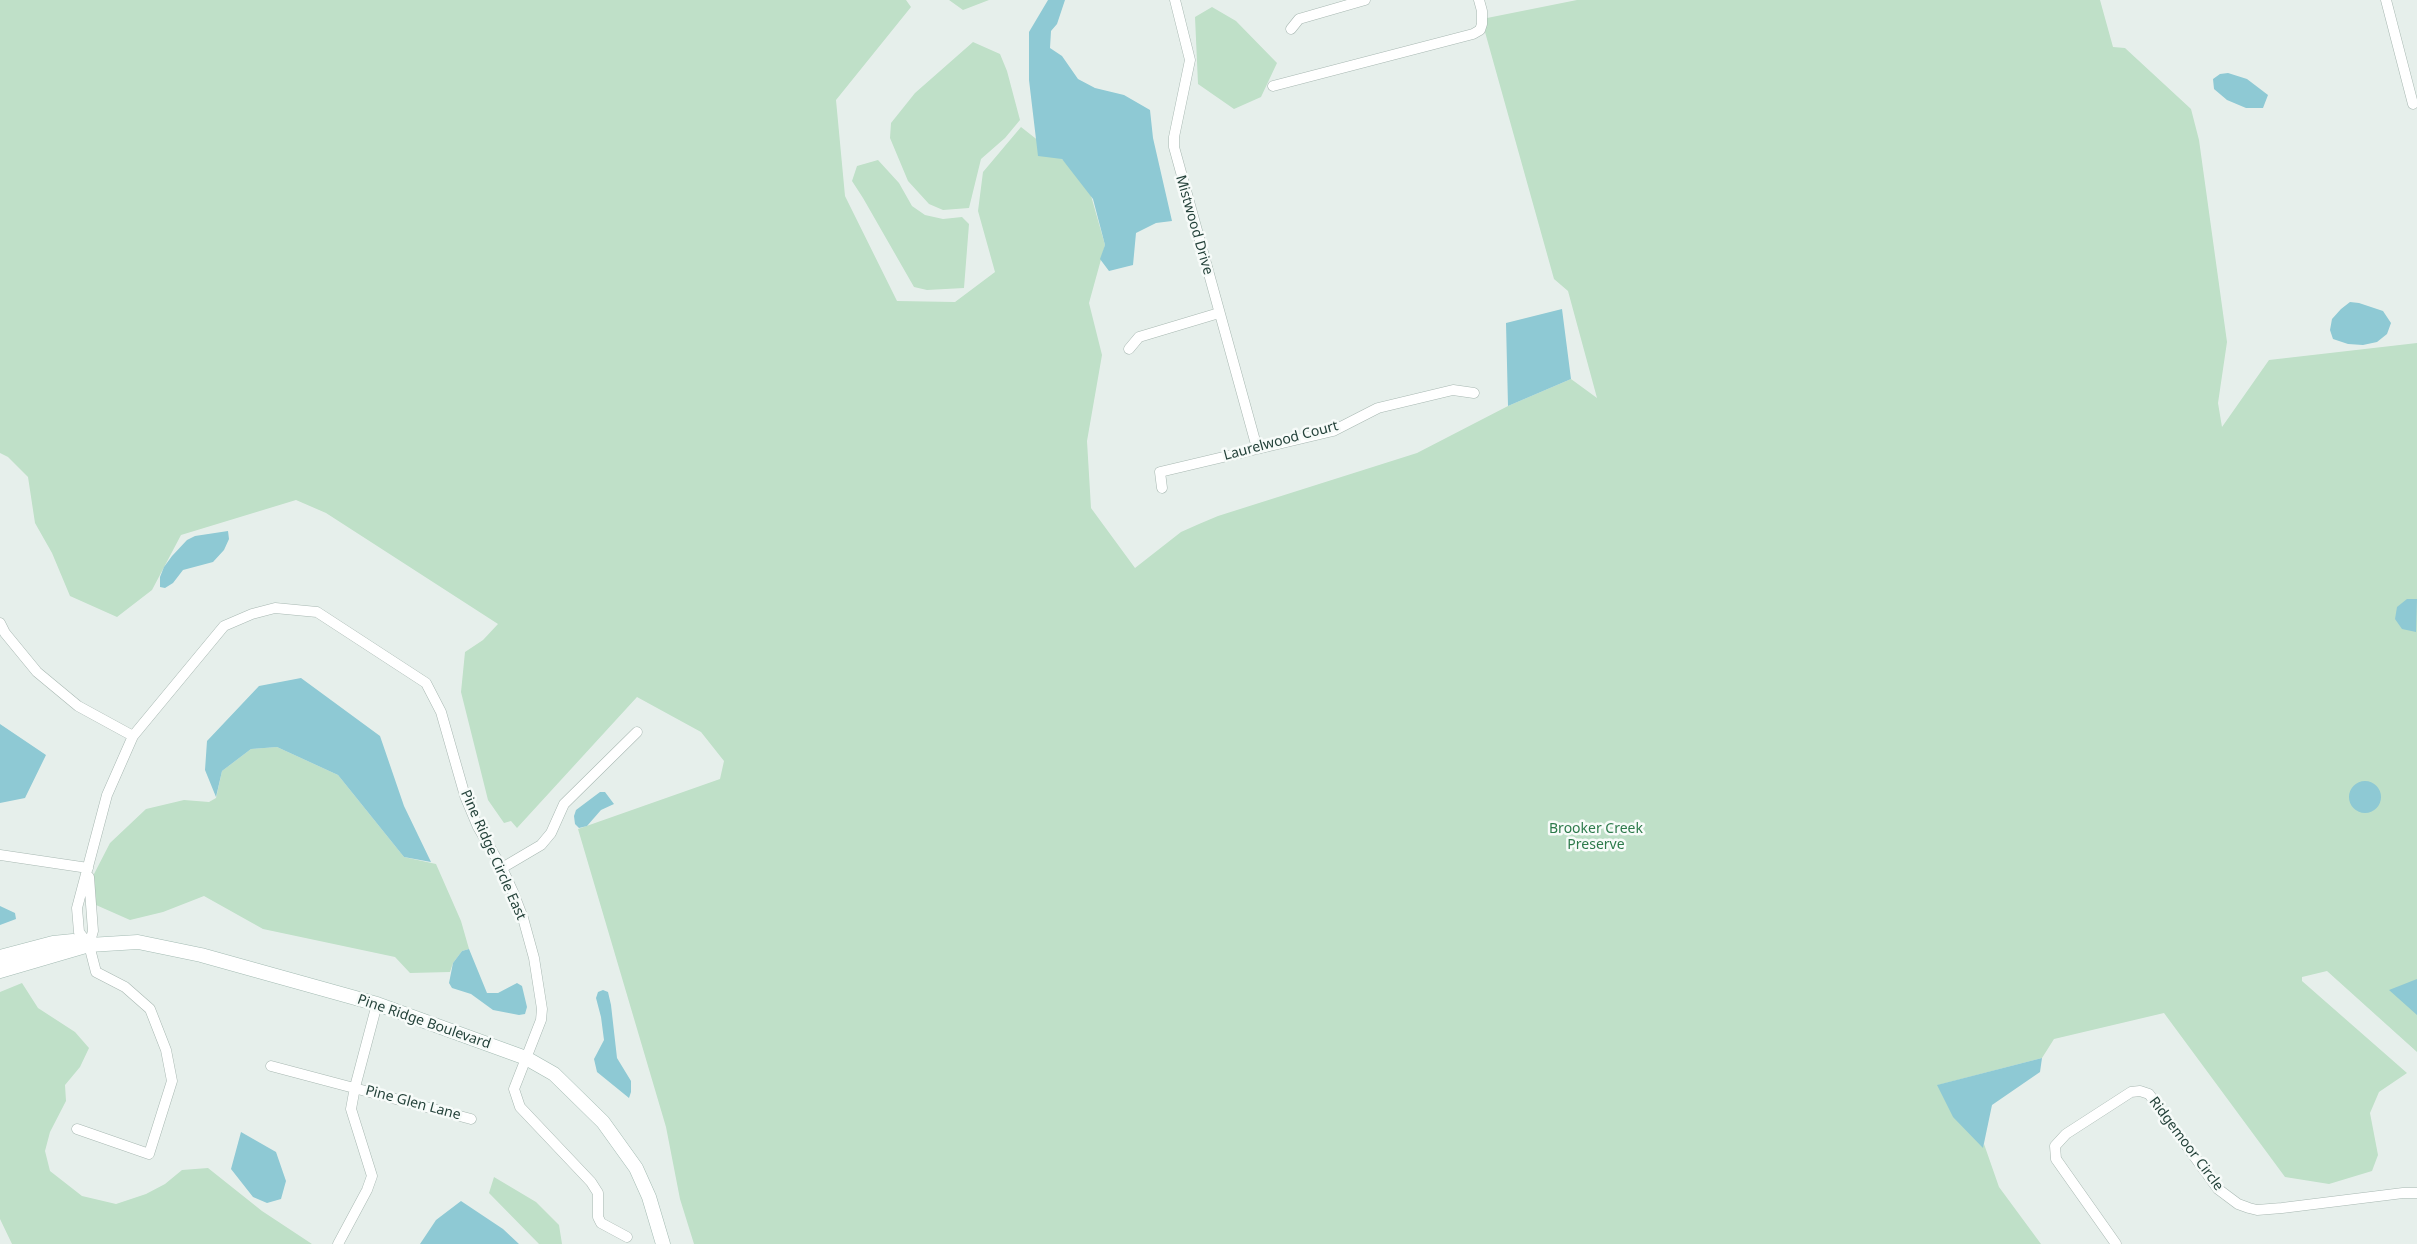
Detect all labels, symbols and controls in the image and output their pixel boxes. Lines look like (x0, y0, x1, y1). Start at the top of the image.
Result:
street label: Mistwood Drive (1172, 173, 1216, 277)
street label: Laurelwood Court (1222, 418, 1340, 464)
street label: Pine Ridge Circle East (457, 787, 529, 923)
park label: Brooker Creek Preserve (1549, 821, 1643, 854)
street label: Pine Ridge Boulevard (355, 991, 493, 1053)
street label: Pine Glen Lane (363, 1082, 463, 1124)
street label: Ridgemoor Circle (2145, 1094, 2227, 1194)

